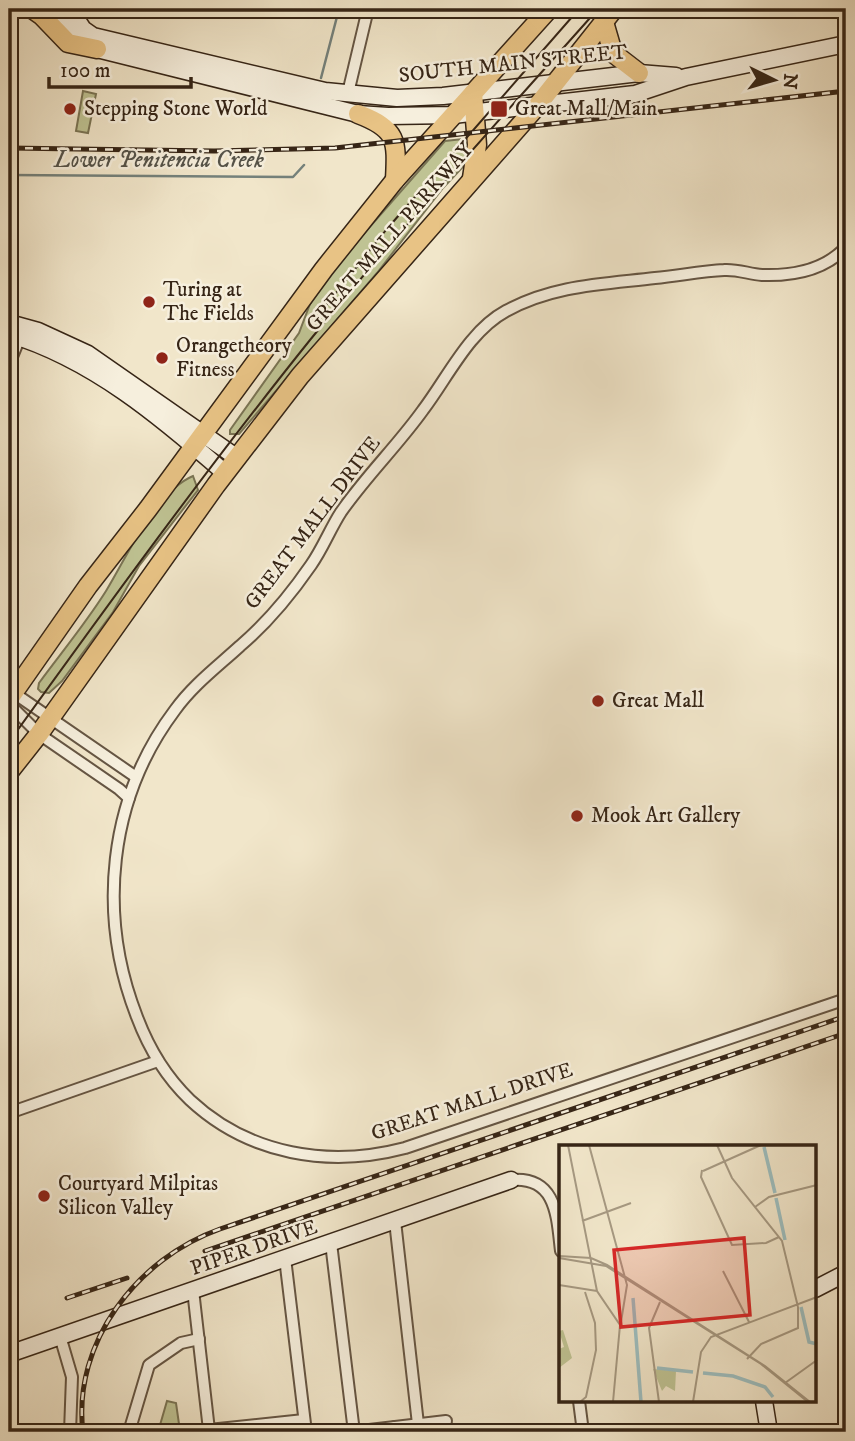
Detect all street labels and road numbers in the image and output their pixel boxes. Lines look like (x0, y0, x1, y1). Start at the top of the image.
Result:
street label: SOUTH MAIN STREET (397, 39, 629, 89)
street label: GREAT MALL PARKWAY (301, 136, 480, 337)
street label: GREAT MALL DRIVE (239, 431, 387, 615)
street label: GREAT MALL DRIVE (368, 1057, 576, 1147)
street label: PIPER DRIVE (187, 1214, 321, 1282)

